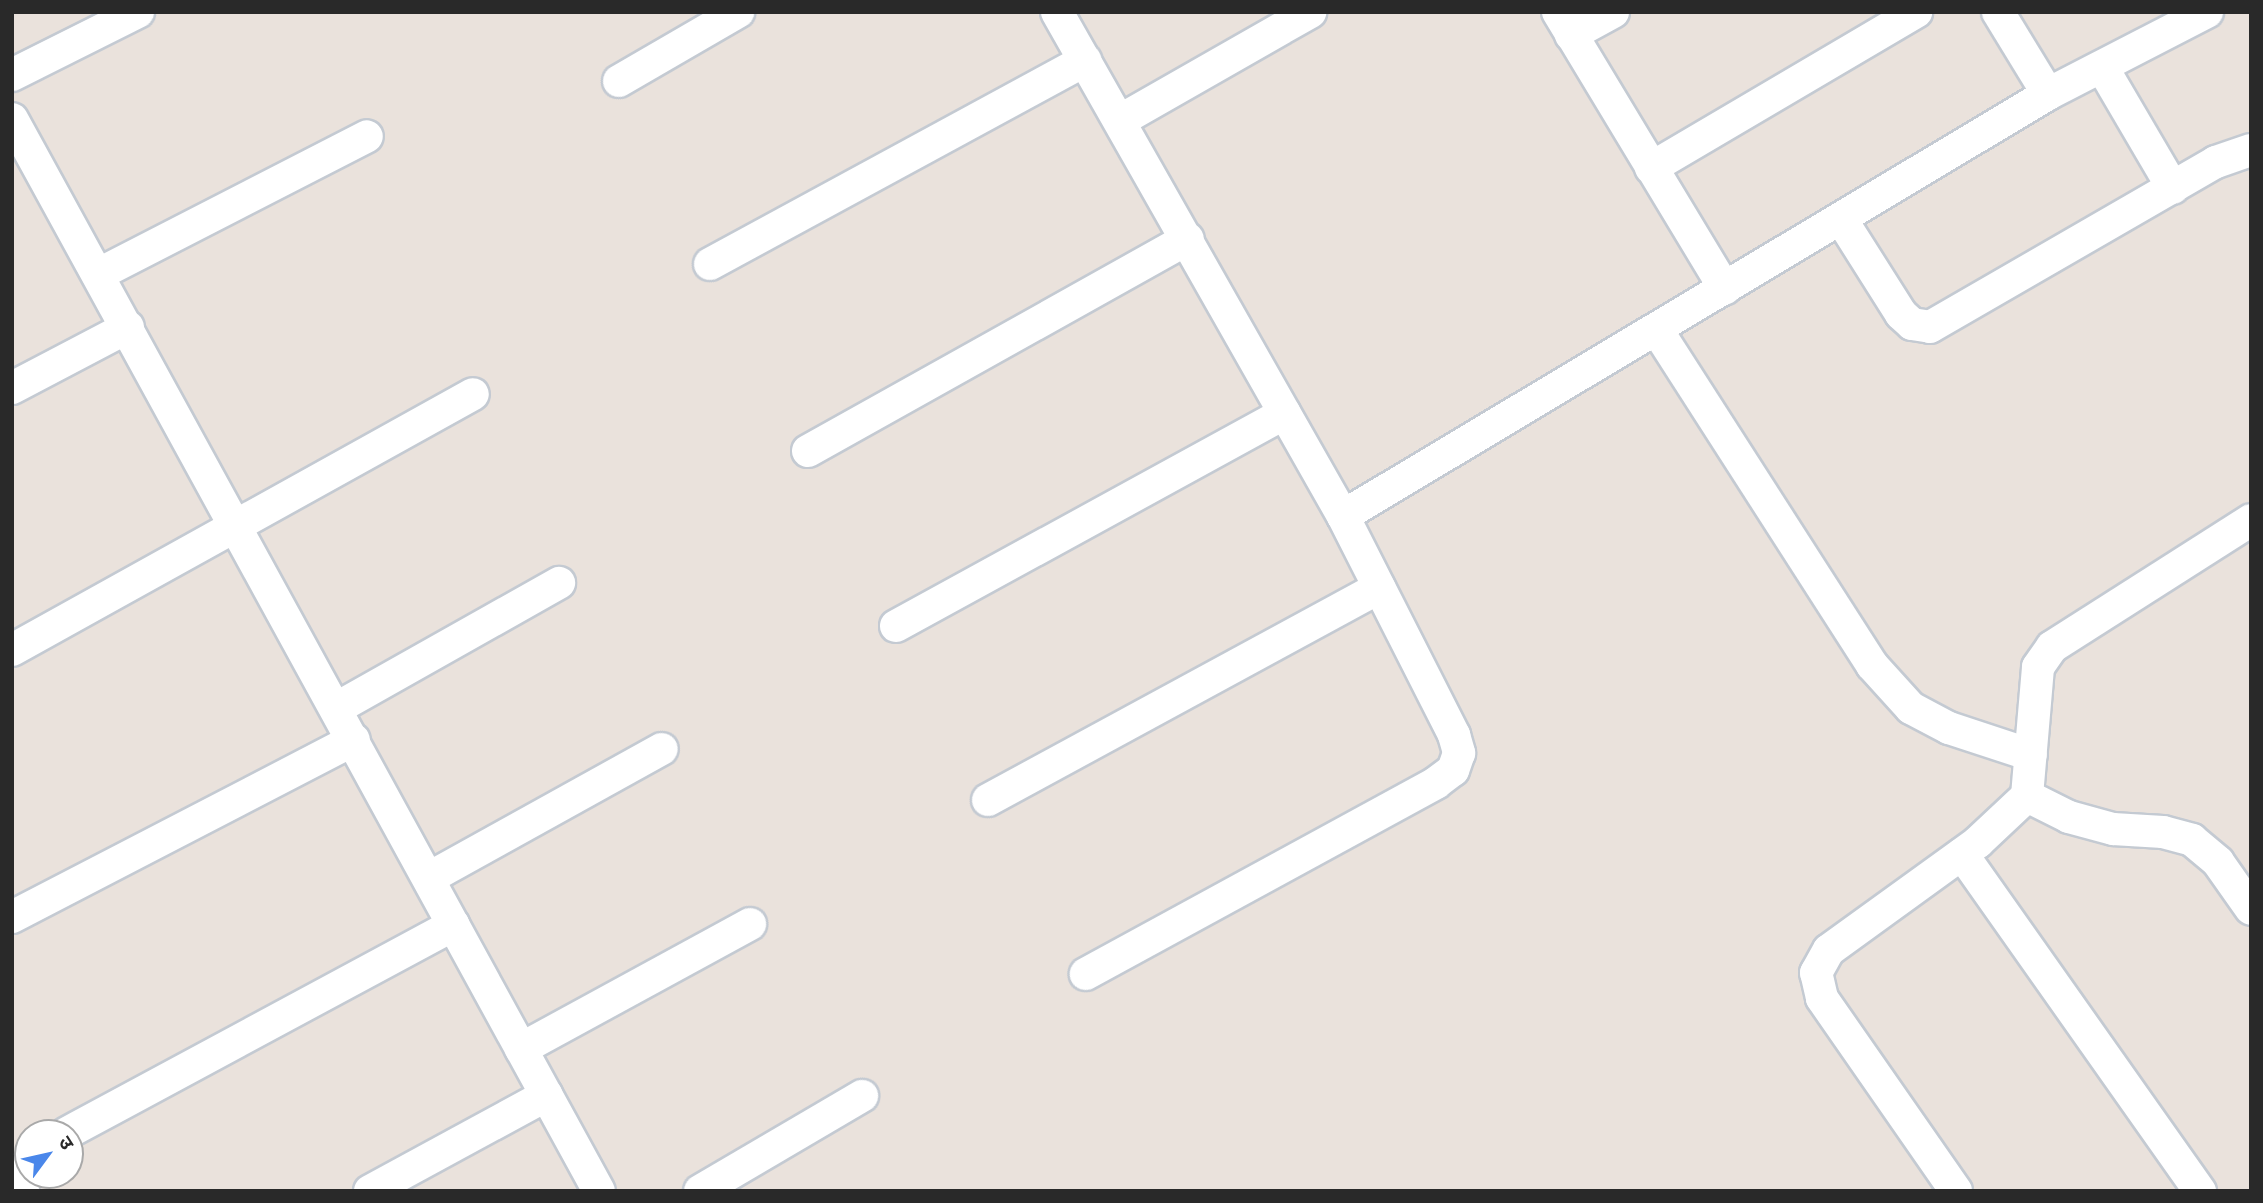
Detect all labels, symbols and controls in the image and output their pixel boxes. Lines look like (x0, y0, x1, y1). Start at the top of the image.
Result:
north arrow (14, 1119, 84, 1189)
text: उ (53, 1132, 78, 1154)

